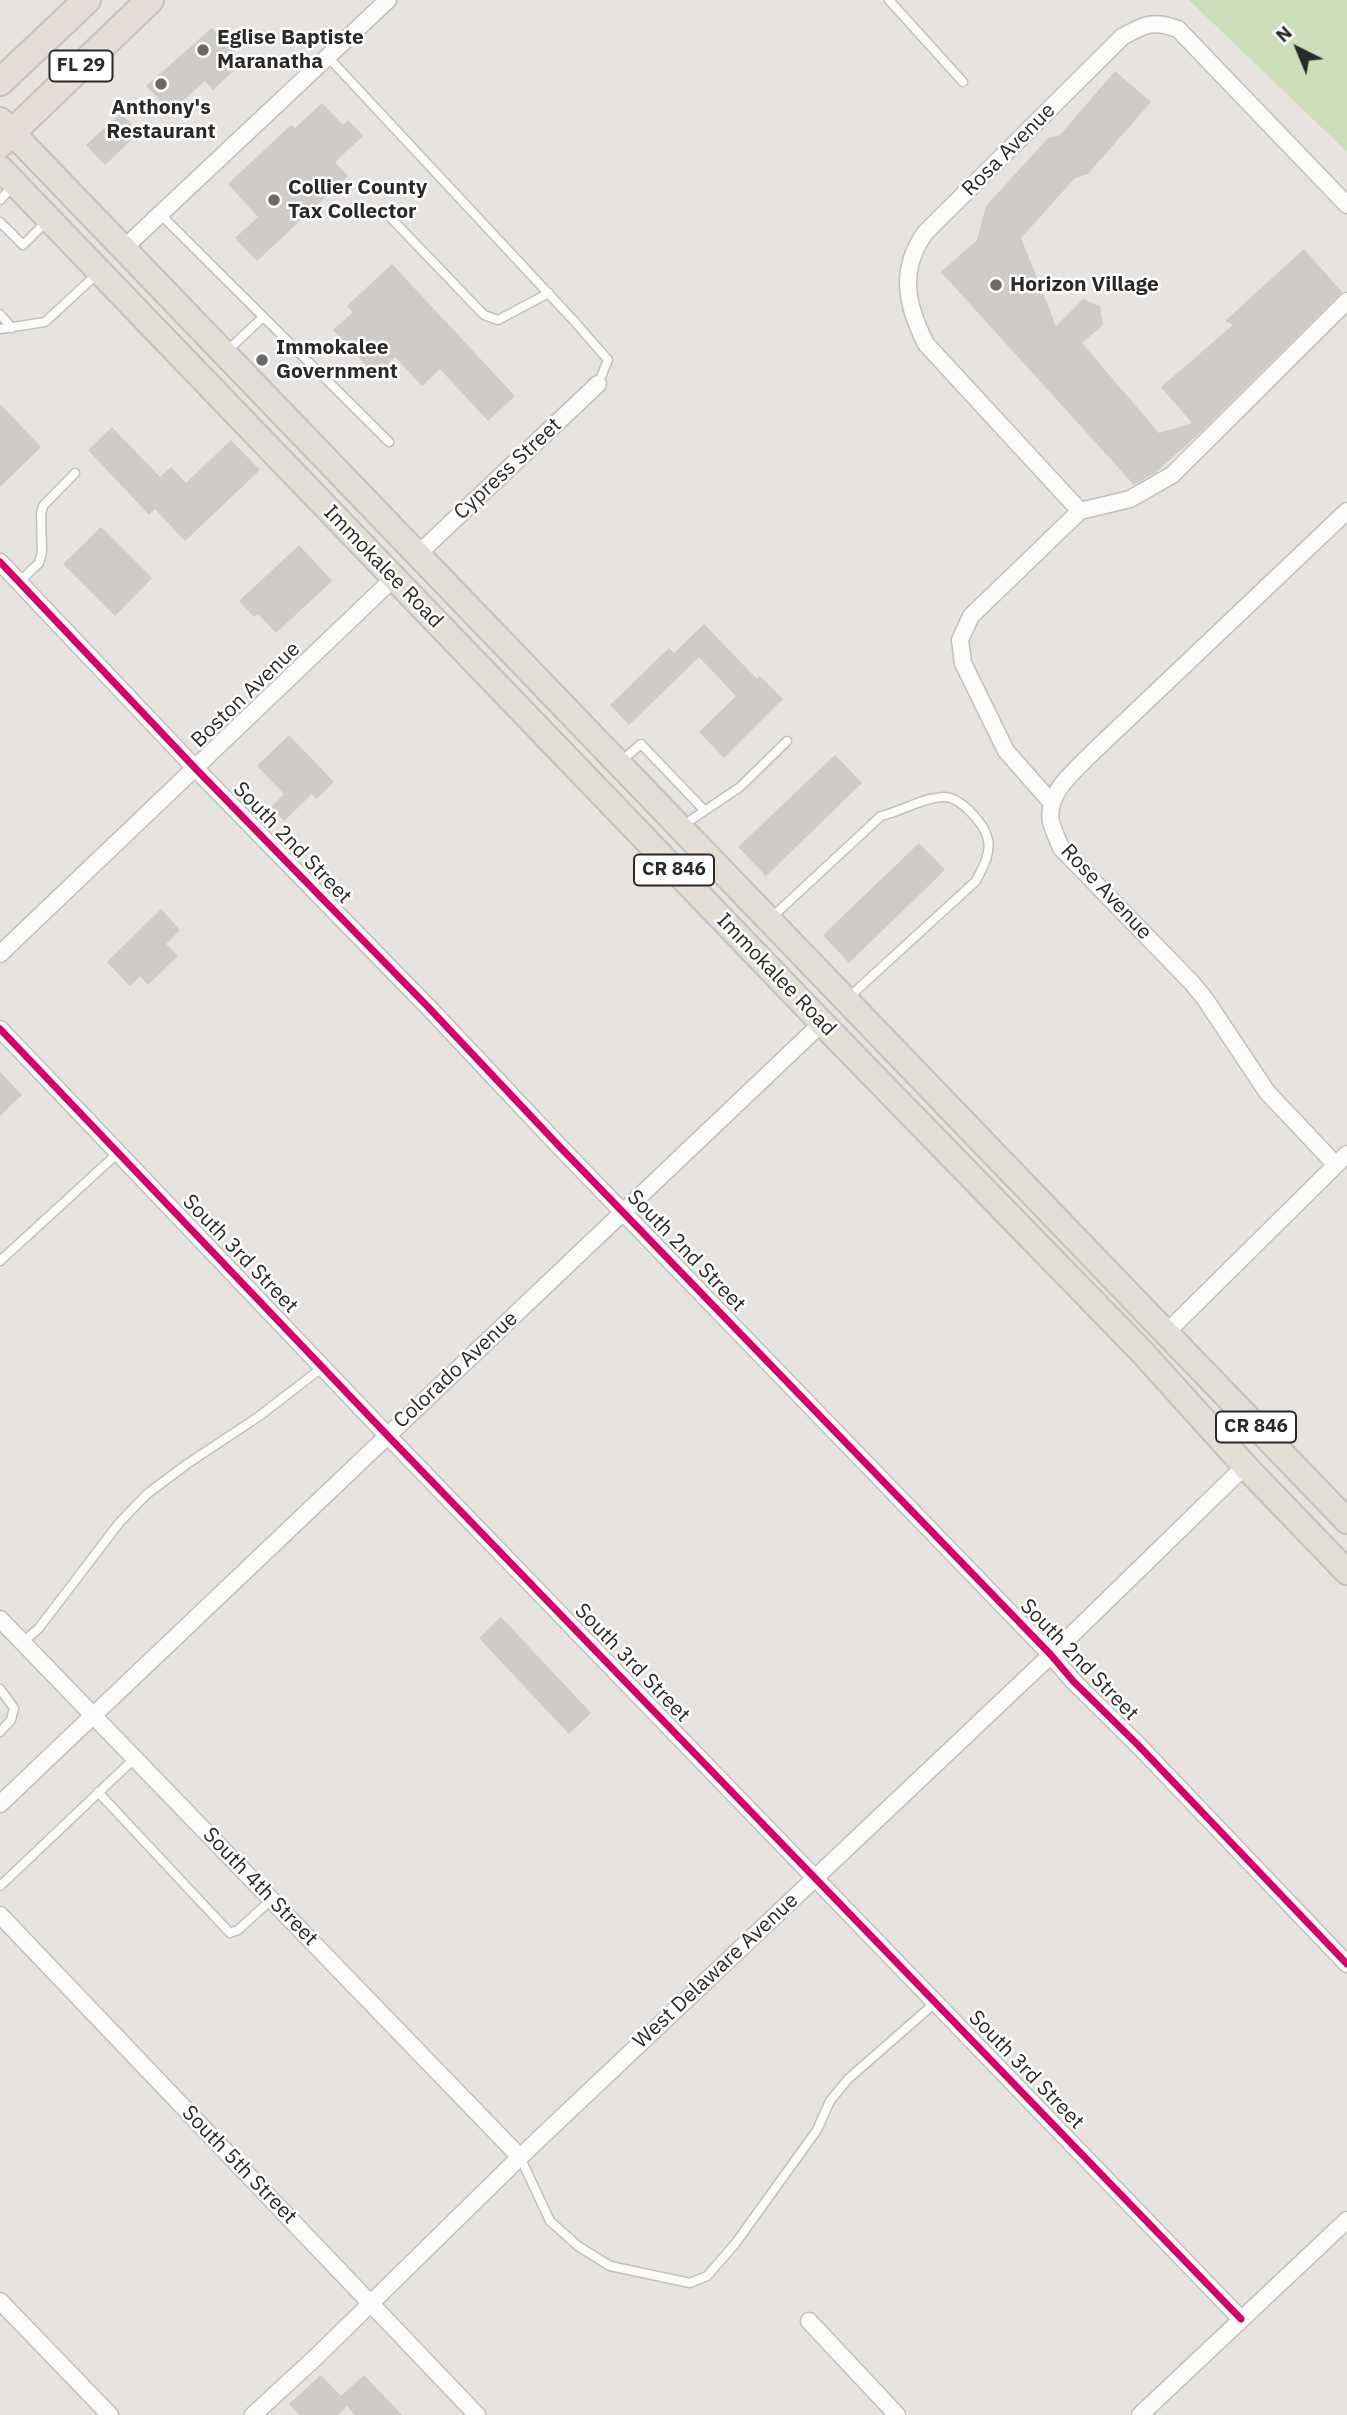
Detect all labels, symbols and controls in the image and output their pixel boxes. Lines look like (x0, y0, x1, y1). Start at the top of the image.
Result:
north arrow (1263, 14, 1333, 84)
text: N (1270, 20, 1297, 47)
place label: Eglise Baptiste Maranatha (217, 25, 364, 75)
marker: Eglise Baptiste Maranatha (195, 42, 211, 58)
road number: FL 29 (50, 50, 112, 82)
marker: Anthony's Restaurant (153, 76, 169, 92)
place label: Anthony's Restaurant (106, 95, 216, 145)
street label: Rosa Avenue (957, 98, 1061, 202)
place label: Collier County Tax Collector (288, 175, 427, 225)
marker: Collier County Tax Collector (266, 192, 282, 208)
place label: Horizon Village (1010, 272, 1159, 298)
marker: Horizon Village (988, 277, 1004, 293)
place label: Immokalee Government (276, 335, 398, 385)
marker: Immokalee Government (254, 352, 270, 368)
street label: Cypress Street (449, 413, 567, 525)
street label: Immokalee Road (318, 500, 448, 634)
street label: Boston Avenue (186, 637, 306, 753)
street label: South 2nd Street (228, 777, 356, 909)
street label: Rose Avenue (1055, 839, 1157, 945)
road number: CR 846 (634, 855, 714, 886)
street label: Immokalee Road (711, 908, 841, 1042)
street label: South 2nd Street (622, 1185, 750, 1317)
street label: South 3rd Street (177, 1189, 303, 1319)
street label: Colorado Avenue (389, 1306, 523, 1434)
road number: CR 846 (1216, 1412, 1296, 1442)
street label: South 2nd Street (1015, 1594, 1143, 1726)
street label: South 3rd Street (569, 1598, 695, 1728)
street label: South 4th Street (197, 1823, 323, 1951)
street label: West Delaware Avenue (628, 1888, 804, 2054)
street label: South 3rd Street (963, 2005, 1089, 2135)
street label: South 5th Street (176, 2101, 302, 2229)

